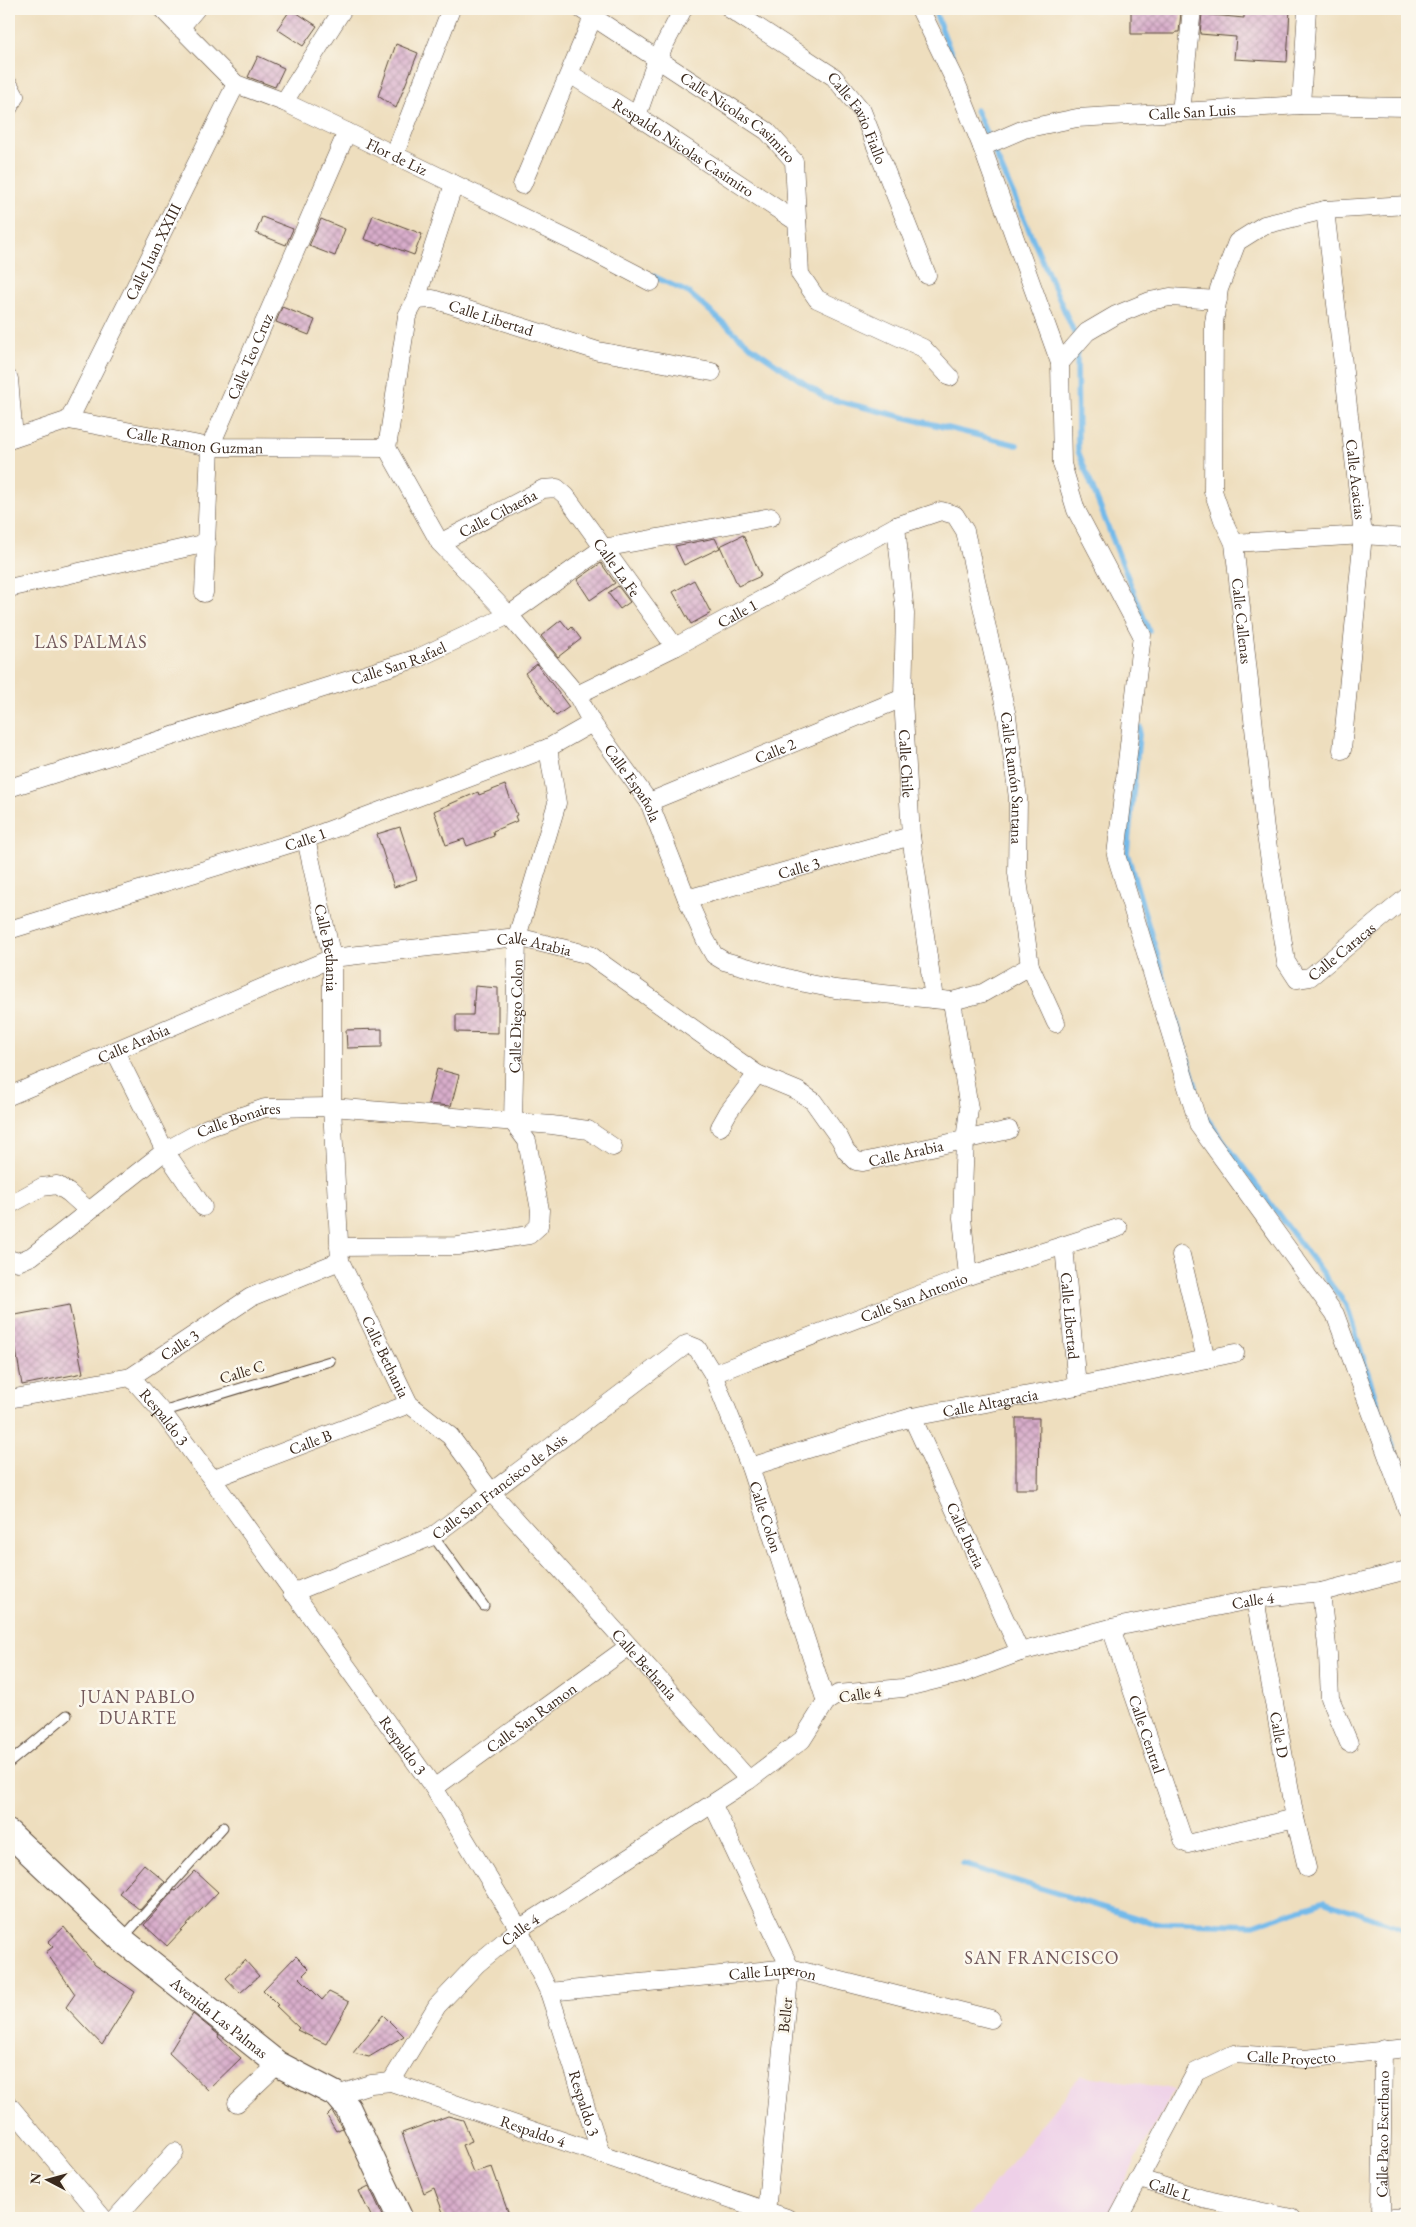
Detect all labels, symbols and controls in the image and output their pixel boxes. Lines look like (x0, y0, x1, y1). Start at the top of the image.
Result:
street label: Calle Nicolas Casimiro (676, 66, 801, 167)
street label: Calle Favio Fiallo (823, 67, 892, 167)
street label: Respaldo Nicolas Casimiro (609, 93, 759, 202)
street label: Calle San Luis (1148, 98, 1236, 124)
street label: Flor de Liz (363, 133, 431, 180)
street label: Calle Juan XXIII (120, 199, 186, 304)
street label: Calle Libertad (446, 294, 537, 341)
street label: Calle Teo Cruz (221, 310, 277, 403)
street label: Calle Ramon Guzman (125, 421, 264, 458)
street label: Calle Acacias (1341, 438, 1372, 520)
street label: Calle Cibaeña (455, 483, 541, 542)
street label: Calle La Fe (589, 533, 646, 601)
street label: Calle Callenas (1227, 577, 1258, 665)
street label: Calle 1 (713, 594, 761, 632)
district label: LAS PALMAS (34, 630, 148, 653)
street label: Calle San Rafael (348, 636, 449, 689)
street label: Calle Ramón Santana (996, 710, 1029, 845)
street label: Calle Chile (894, 729, 919, 798)
street label: Calle 2 (751, 733, 799, 768)
street label: Calle Española (600, 739, 666, 825)
street label: Calle 1 (282, 822, 329, 855)
street label: Calle 3 (775, 852, 822, 883)
street label: Calle Bethania (310, 902, 343, 992)
street label: Calle Caracas (1303, 917, 1380, 985)
street label: Calle Arabia (495, 926, 574, 961)
street label: Calle Diego Colon (504, 958, 527, 1074)
street label: Calle Arabia (94, 1018, 173, 1068)
street label: Calle Bonaires (192, 1097, 281, 1142)
street label: Calle Arabia (866, 1134, 946, 1171)
street label: Calle San Antonio (857, 1267, 970, 1327)
street label: Calle Libertad (1056, 1271, 1085, 1361)
street label: Calle Bethania (357, 1312, 415, 1402)
street label: Calle 3 (156, 1324, 203, 1365)
street label: Calle C (217, 1355, 267, 1389)
street label: Calle Altagracia (941, 1383, 1040, 1422)
street label: Respaldo 3 (135, 1384, 194, 1450)
street label: Calle B (286, 1424, 335, 1459)
street label: Calle San Francisco de Asis (427, 1428, 571, 1544)
street label: Calle Colon (745, 1478, 788, 1556)
street label: Calle Iberia (942, 1499, 991, 1572)
street label: Calle 4 (1230, 1587, 1275, 1614)
street label: Calle Bethania (608, 1624, 683, 1705)
street label: Calle San Ramon (482, 1677, 581, 1757)
street label: Calle 4 (837, 1680, 883, 1708)
district label: JUAN PABLO DUARTE (78, 1685, 196, 1729)
street label: Calle Central (1124, 1692, 1170, 1776)
street label: Calle D (1265, 1710, 1294, 1760)
street label: Respaldo 3 (375, 1711, 432, 1779)
street label: Calle 4 (496, 1908, 543, 1950)
district label: SAN FRANCISCO (965, 1946, 1119, 1969)
street label: Calle Luperon (728, 1958, 820, 1985)
street label: Avenida Las Palmas (165, 1971, 273, 2063)
street label: Beller (773, 1996, 797, 2033)
street label: Calle Proyecto (1246, 2044, 1337, 2070)
street label: Respaldo 3 (564, 2068, 605, 2139)
street label: Calle Paco Escribano (1371, 2070, 1393, 2198)
street label: Respaldo 4 (497, 2110, 569, 2152)
north arrow (22, 2154, 72, 2204)
text: N (26, 2171, 45, 2185)
street label: Calle L (1146, 2172, 1195, 2206)

